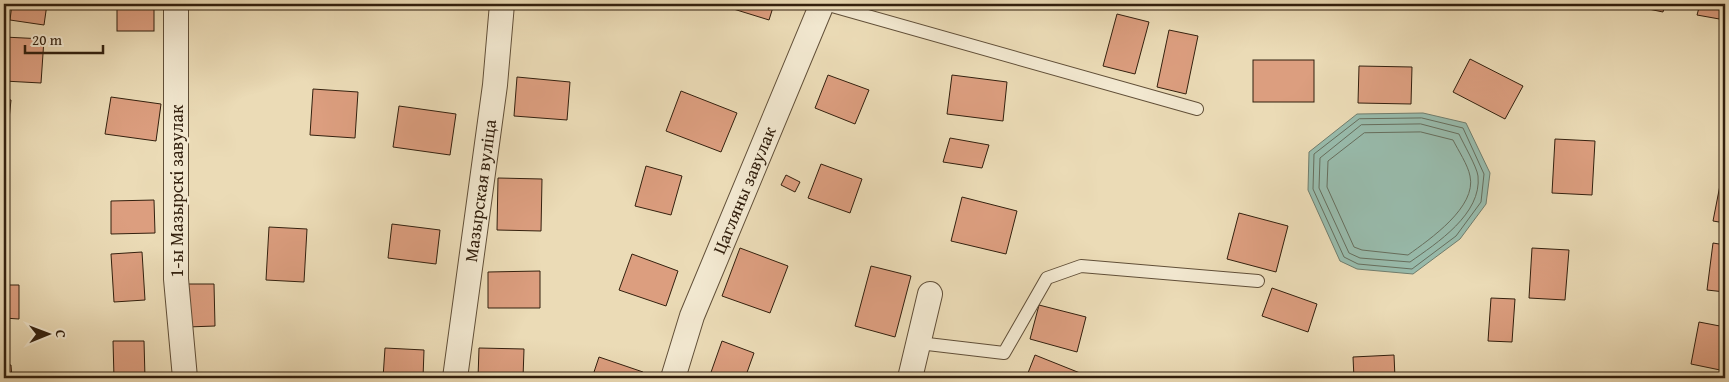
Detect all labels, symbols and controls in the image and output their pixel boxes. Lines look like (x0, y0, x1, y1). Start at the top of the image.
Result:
scale bar (25, 22, 102, 54)
text: 20 m (32, 29, 63, 50)
street label: 1-ы Мазырскі завулак (163, 104, 190, 277)
street label: Мазырская вуліца (457, 117, 503, 264)
street label: Цагляны завулак (705, 122, 783, 258)
north arrow (22, 310, 72, 360)
text: С (51, 330, 71, 338)

